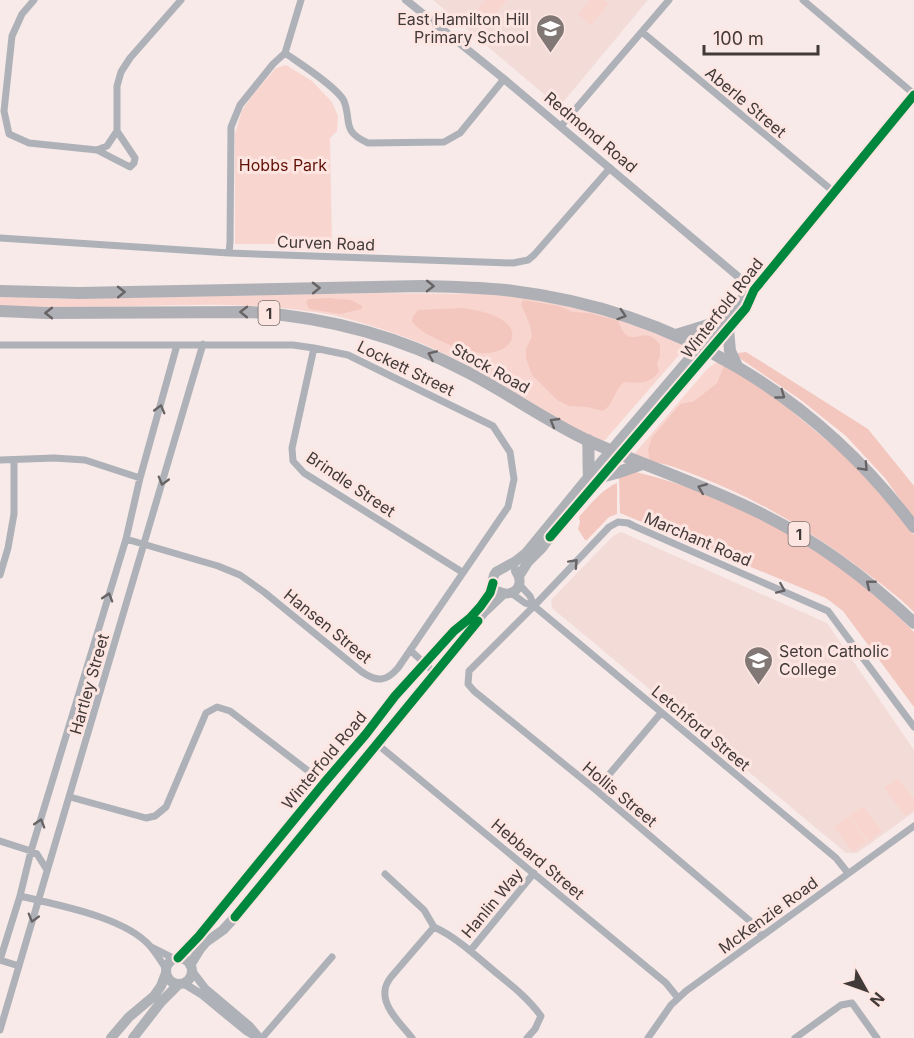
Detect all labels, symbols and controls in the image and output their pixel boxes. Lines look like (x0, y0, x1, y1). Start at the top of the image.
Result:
place label: East Hamilton Hill Primary School (397, 9, 529, 47)
school or university icon: East Hamilton Hill Primary School (534, 12, 566, 54)
scale bar (704, 18, 818, 56)
text: 100 m (713, 28, 764, 49)
street label: Aberle Street (702, 62, 790, 142)
street label: Redmond Road (540, 87, 642, 177)
park label: Hobbs Park (239, 155, 327, 175)
street label: Curven Road (277, 231, 375, 255)
street label: Winterfold Road (677, 254, 767, 362)
one-way arrow (425, 280, 434, 293)
one-way arrow (312, 282, 321, 295)
one-way arrow (117, 286, 126, 298)
road number: 1 (258, 301, 280, 325)
one-way arrow (239, 305, 248, 318)
one-way arrow (44, 307, 53, 319)
one-way arrow (616, 307, 627, 320)
street label: Lockett Street (354, 336, 458, 400)
street label: Stock Road (449, 338, 533, 398)
one-way arrow (428, 350, 439, 362)
one-way arrow (774, 388, 785, 399)
one-way arrow (153, 404, 165, 414)
one-way arrow (550, 418, 560, 430)
street label: Brindle Street (303, 447, 399, 521)
one-way arrow (857, 461, 868, 471)
one-way arrow (158, 475, 170, 486)
one-way arrow (697, 482, 708, 495)
street label: Marchant Road (641, 507, 755, 571)
road number: 1 (788, 522, 810, 546)
one-way arrow (567, 560, 578, 570)
one-way arrow (866, 581, 877, 592)
one-way arrow (775, 582, 786, 594)
street label: Hansen Street (280, 584, 376, 668)
one-way arrow (101, 592, 113, 603)
street label: Hartley Street (65, 631, 113, 737)
place label: Seton Catholic College (779, 641, 889, 679)
school or university icon: Seton Catholic College (742, 644, 774, 686)
street label: Letchford Street (648, 681, 754, 775)
street label: Winterfold Road (277, 707, 371, 813)
street label: Hollis Street (579, 757, 661, 831)
street label: Hebbard Street (487, 814, 589, 904)
one-way arrow (33, 818, 45, 829)
street label: Hanlin Way (457, 864, 527, 942)
street label: McKenzie Road (715, 872, 821, 958)
one-way arrow (28, 912, 40, 923)
north arrow (836, 960, 896, 1020)
text: N (866, 989, 889, 1011)

